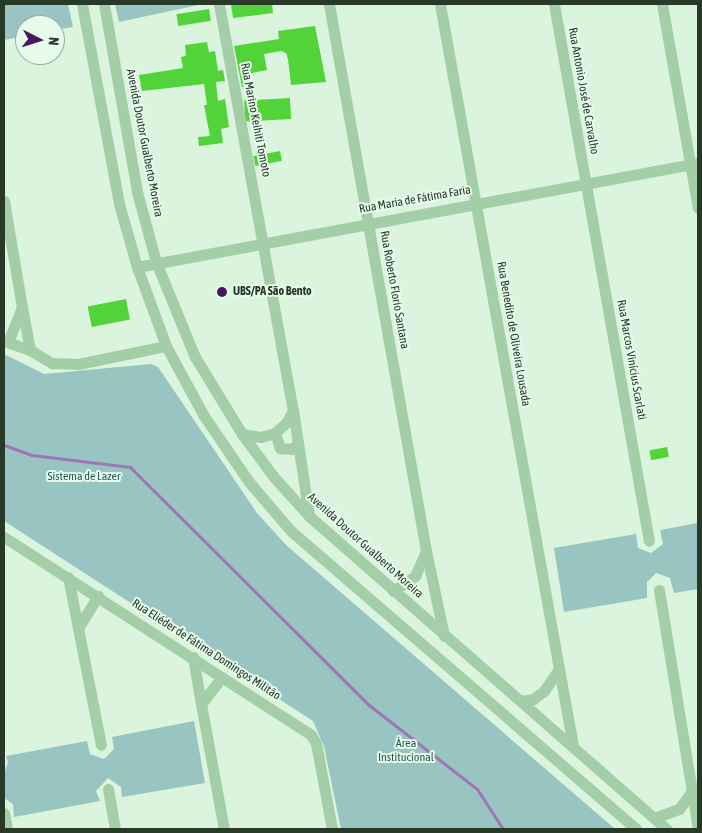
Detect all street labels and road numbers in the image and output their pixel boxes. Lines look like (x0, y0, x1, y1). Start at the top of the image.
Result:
street label: Rua Antonio José de Carvalho (565, 26, 601, 156)
street label: Rua Marino Keihiti Tomoto (237, 62, 273, 178)
street label: Avenida Doutor Gualberto Moreira (123, 68, 165, 218)
street label: Rua Maria de Fátima Faria (358, 183, 472, 217)
street label: Rua Roberto Florio Santana (377, 230, 411, 350)
street label: Rua Benedito de Oliveira Lousada (493, 260, 533, 408)
street label: Rua Marcos Vinícius Scarlati (613, 299, 649, 421)
street label: Avenida Doutor Gualberto Moreira (304, 490, 426, 602)
street label: Rua Eliéder de Fátima Domingos Militão (129, 597, 283, 703)

